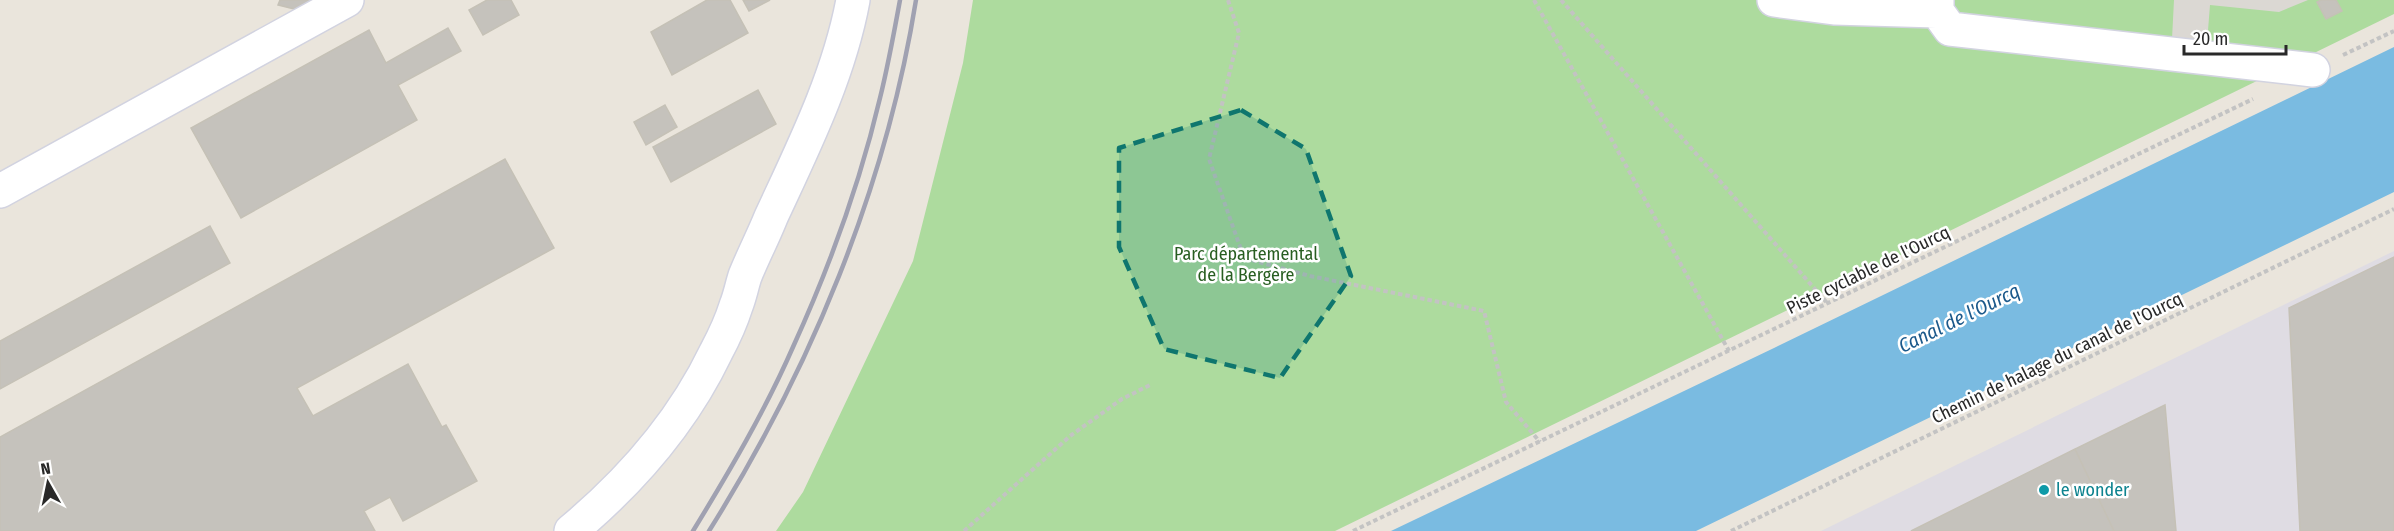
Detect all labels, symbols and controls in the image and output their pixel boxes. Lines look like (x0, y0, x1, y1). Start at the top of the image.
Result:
scale bar (2184, 18, 2286, 56)
text: 20 m (2193, 28, 2228, 50)
street label: Piste cyclable de l'Ourcq (1783, 221, 1953, 319)
park label: Parc départemental de la Bergère (1174, 243, 1318, 286)
water label: Canal de l'Ourcq (1894, 278, 2024, 358)
street label: Chemin de halage du canal de l'Ourcq (1928, 288, 2186, 428)
north arrow (18, 453, 78, 513)
text: N (40, 459, 52, 479)
place label: le wonder (2056, 479, 2130, 501)
marker: le wonder (2037, 483, 2051, 497)

